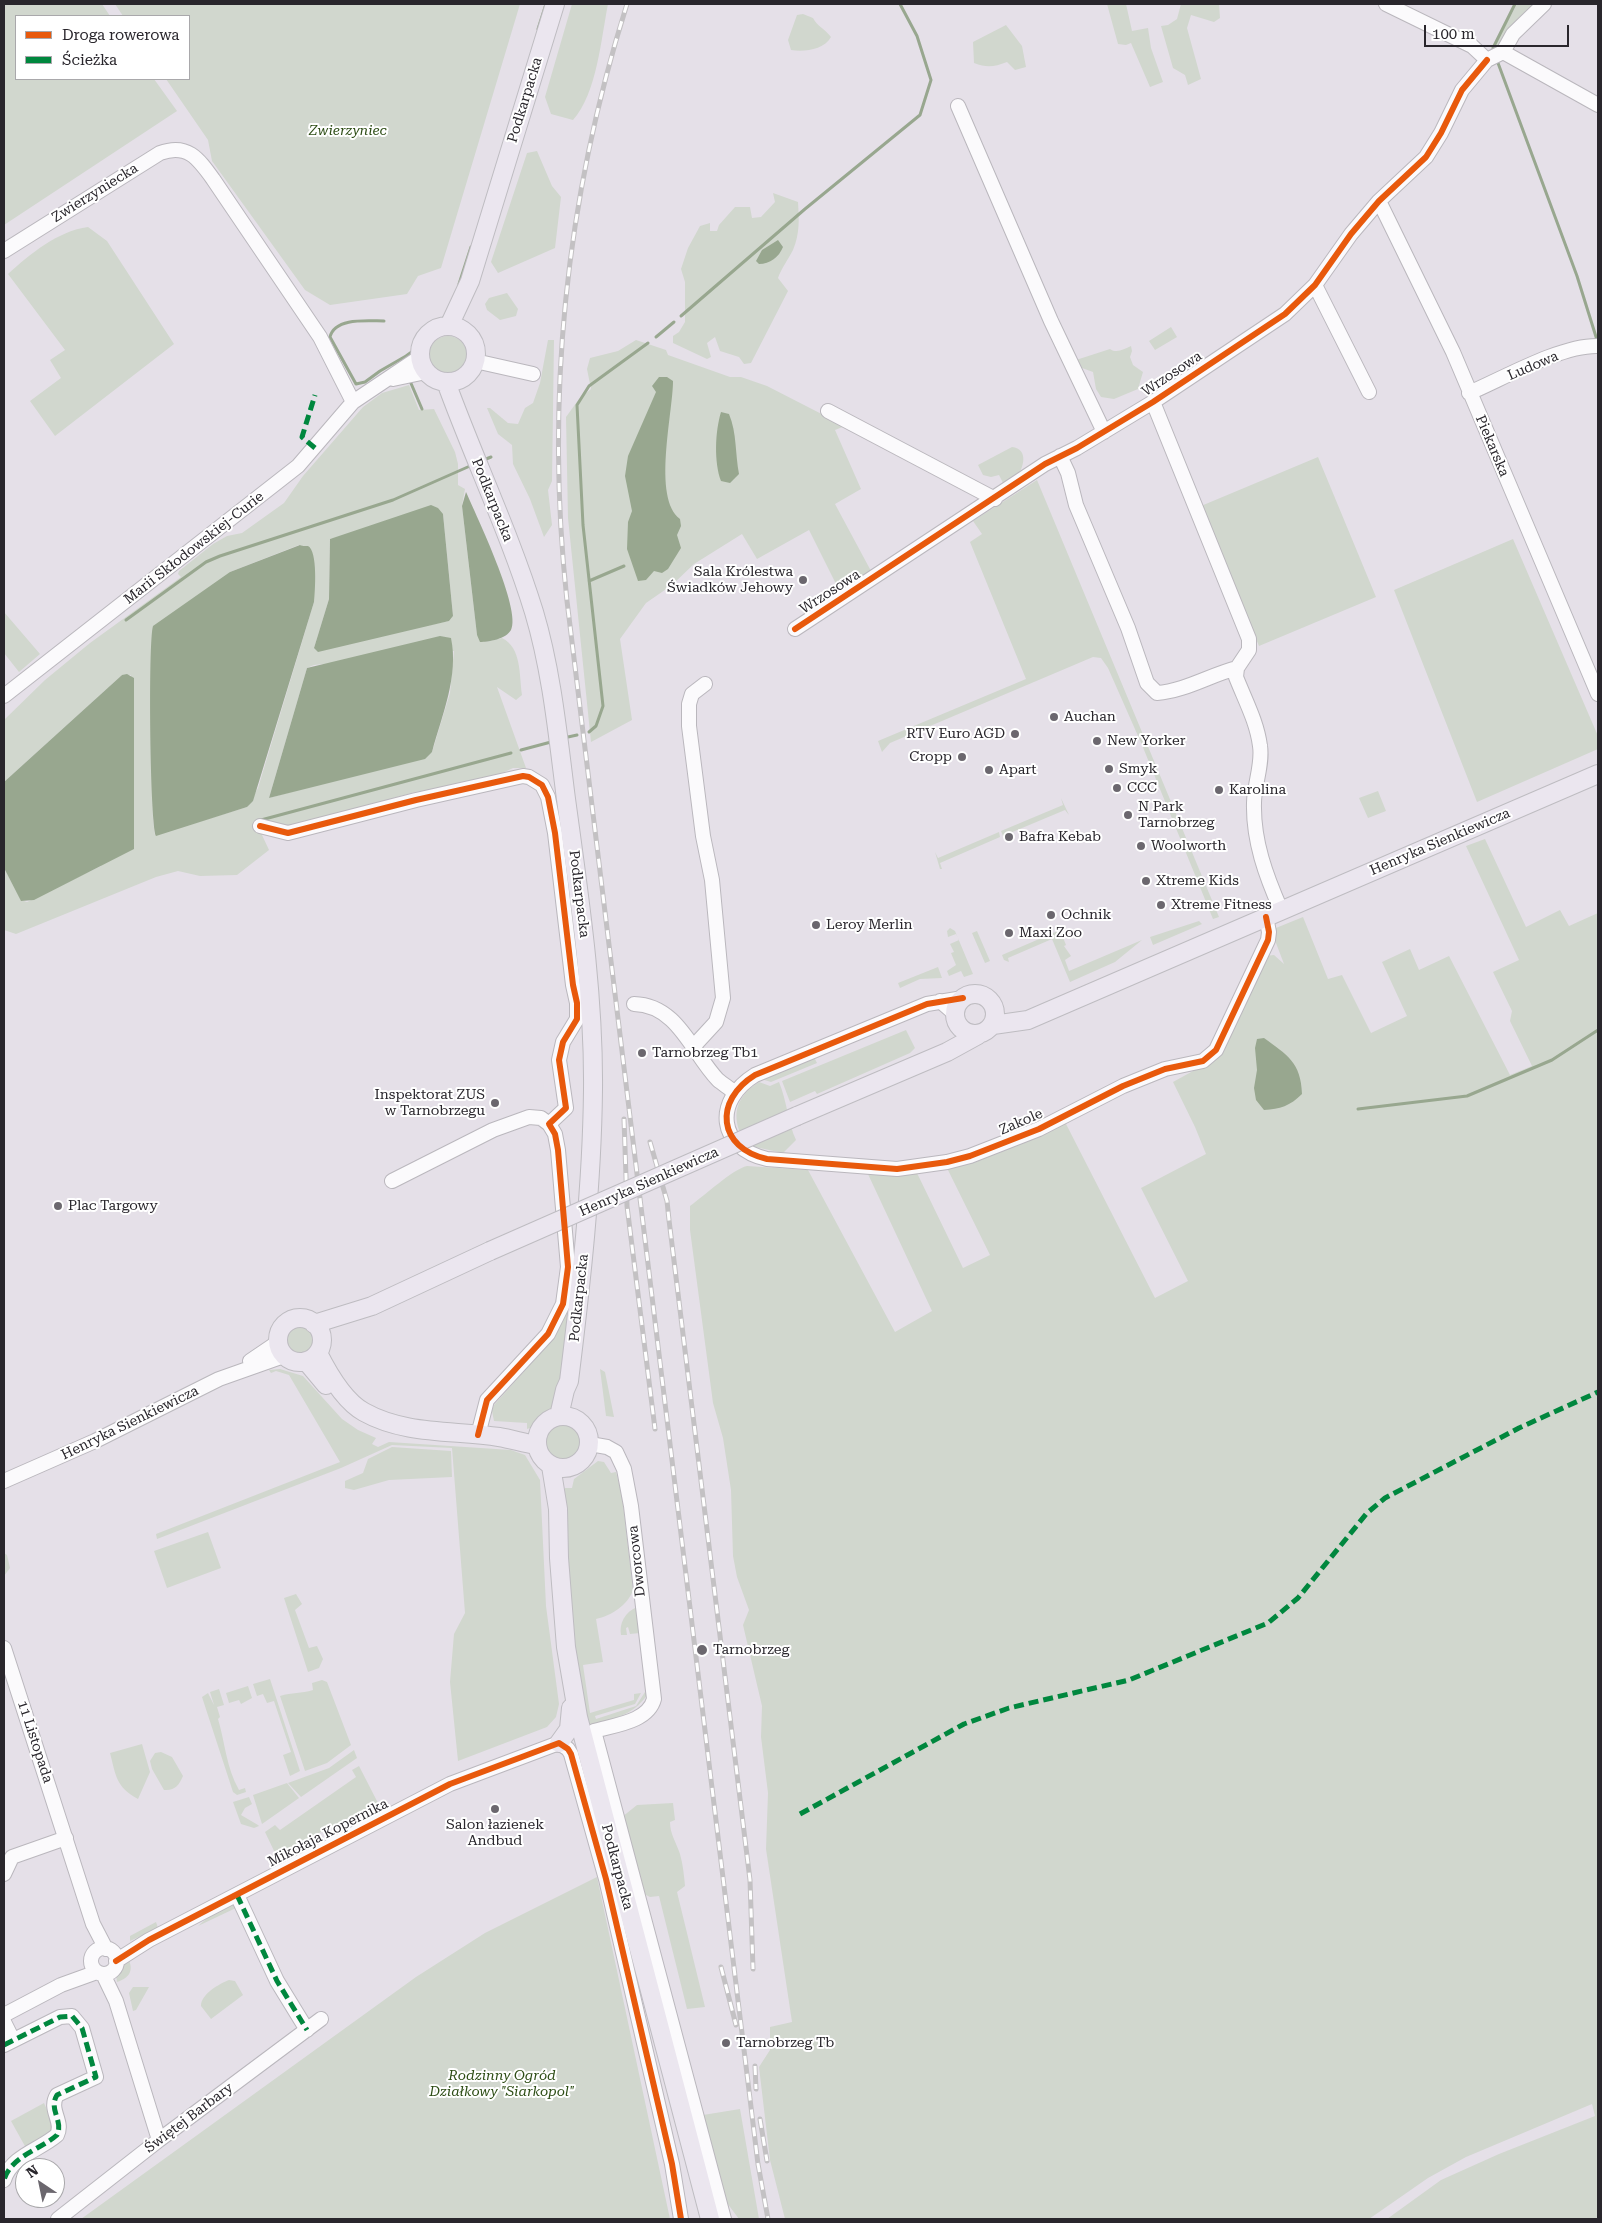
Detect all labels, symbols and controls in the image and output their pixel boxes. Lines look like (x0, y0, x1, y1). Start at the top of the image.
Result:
legend (15, 15, 190, 80)
scale bar (1427, 15, 1572, 47)
text: 100 m (1432, 25, 1475, 43)
text: Droga rowerowa (62, 26, 179, 44)
text: Ścieżka (62, 51, 117, 69)
street label: Podkarpacka (504, 55, 546, 145)
park label: Zwierzyniec (309, 123, 387, 139)
street label: Zwierzyniecka (49, 160, 141, 226)
street label: Wrzosowa (1139, 348, 1205, 400)
street label: Ludowa (1505, 348, 1561, 384)
street label: Piekarska (1471, 413, 1513, 479)
street label: Podkarpacka (468, 456, 516, 544)
street label: Marii Skłodowskiej-Curie (121, 488, 267, 608)
place label: Sala Królestwa Świadków Jehowy (667, 564, 793, 596)
street label: Wrzosowa (797, 566, 863, 618)
marker: Sala Królestwa Świadków Jehowy (797, 574, 809, 586)
place label: Auchan (1064, 709, 1116, 725)
marker: Auchan (1048, 711, 1060, 723)
place label: RTV Euro AGD (906, 726, 1005, 742)
marker: RTV Euro AGD (1009, 728, 1021, 740)
place label: New Yorker (1107, 733, 1185, 749)
marker: New Yorker (1091, 735, 1103, 747)
place label: Cropp (909, 749, 952, 765)
marker: Cropp (956, 751, 968, 763)
place label: Smyk (1119, 761, 1157, 777)
place label: Apart (999, 762, 1037, 778)
marker: Smyk (1103, 763, 1115, 775)
marker: Apart (983, 764, 995, 776)
place label: CCC (1127, 780, 1157, 796)
marker: CCC (1111, 782, 1123, 794)
place label: Karolina (1229, 782, 1286, 798)
marker: Karolina (1213, 784, 1225, 796)
place label: N Park Tarnobrzeg (1138, 799, 1214, 832)
street label: Henryka Sienkiewicza (1367, 805, 1513, 879)
marker: N Park Tarnobrzeg (1122, 809, 1134, 821)
place label: Bafra Kebab (1019, 829, 1101, 845)
marker: Bafra Kebab (1003, 831, 1015, 843)
place label: Woolworth (1151, 838, 1226, 854)
marker: Woolworth (1135, 840, 1147, 852)
street label: Podkarpacka (565, 849, 593, 939)
place label: Xtreme Kids (1156, 873, 1239, 889)
marker: Xtreme Kids (1140, 875, 1152, 887)
place label: Xtreme Fitness (1171, 897, 1272, 913)
marker: Xtreme Fitness (1155, 899, 1167, 911)
place label: Ochnik (1061, 907, 1111, 923)
marker: Ochnik (1045, 909, 1057, 921)
place label: Leroy Merlin (826, 917, 913, 933)
marker: Leroy Merlin (810, 919, 822, 931)
place label: Maxi Zoo (1019, 925, 1082, 941)
marker: Maxi Zoo (1003, 927, 1015, 939)
place label: Tarnobrzeg Tb1 (652, 1045, 758, 1061)
marker: Tarnobrzeg Tb1 (636, 1047, 648, 1059)
place label: Inspektorat ZUS w Tarnobrzegu (375, 1087, 485, 1120)
marker: Inspektorat ZUS w Tarnobrzegu (489, 1097, 501, 1109)
street label: Zakole (997, 1105, 1045, 1139)
street label: Henryka Sienkiewicza (577, 1144, 721, 1220)
place label: Plac Targowy (68, 1198, 158, 1214)
marker: Plac Targowy (52, 1200, 64, 1212)
street label: Podkarpacka (566, 1253, 592, 1343)
street label: Henryka Sienkiewicza (59, 1382, 201, 1464)
street label: Dworcowa (625, 1525, 649, 1597)
place label: Tarnobrzeg (713, 1642, 789, 1658)
marker: Tarnobrzeg (695, 1643, 709, 1657)
street label: 11 Listopada (14, 1699, 56, 1785)
street label: Mikołaja Kopernika (265, 1795, 391, 1871)
marker: Salon łazienek Andbud (489, 1803, 501, 1815)
place label: Salon łazienek Andbud (446, 1817, 544, 1850)
street label: Podkarpacka (597, 1822, 637, 1912)
place label: Tarnobrzeg Tb (736, 2035, 834, 2051)
marker: Tarnobrzeg Tb (720, 2037, 732, 2049)
park label: Rodzinny Ogród Działkowy "Siarkopol" (429, 2068, 575, 2100)
street label: Świętej Barbary (141, 2079, 237, 2157)
north arrow (15, 2158, 65, 2208)
text: N (23, 2162, 41, 2181)

